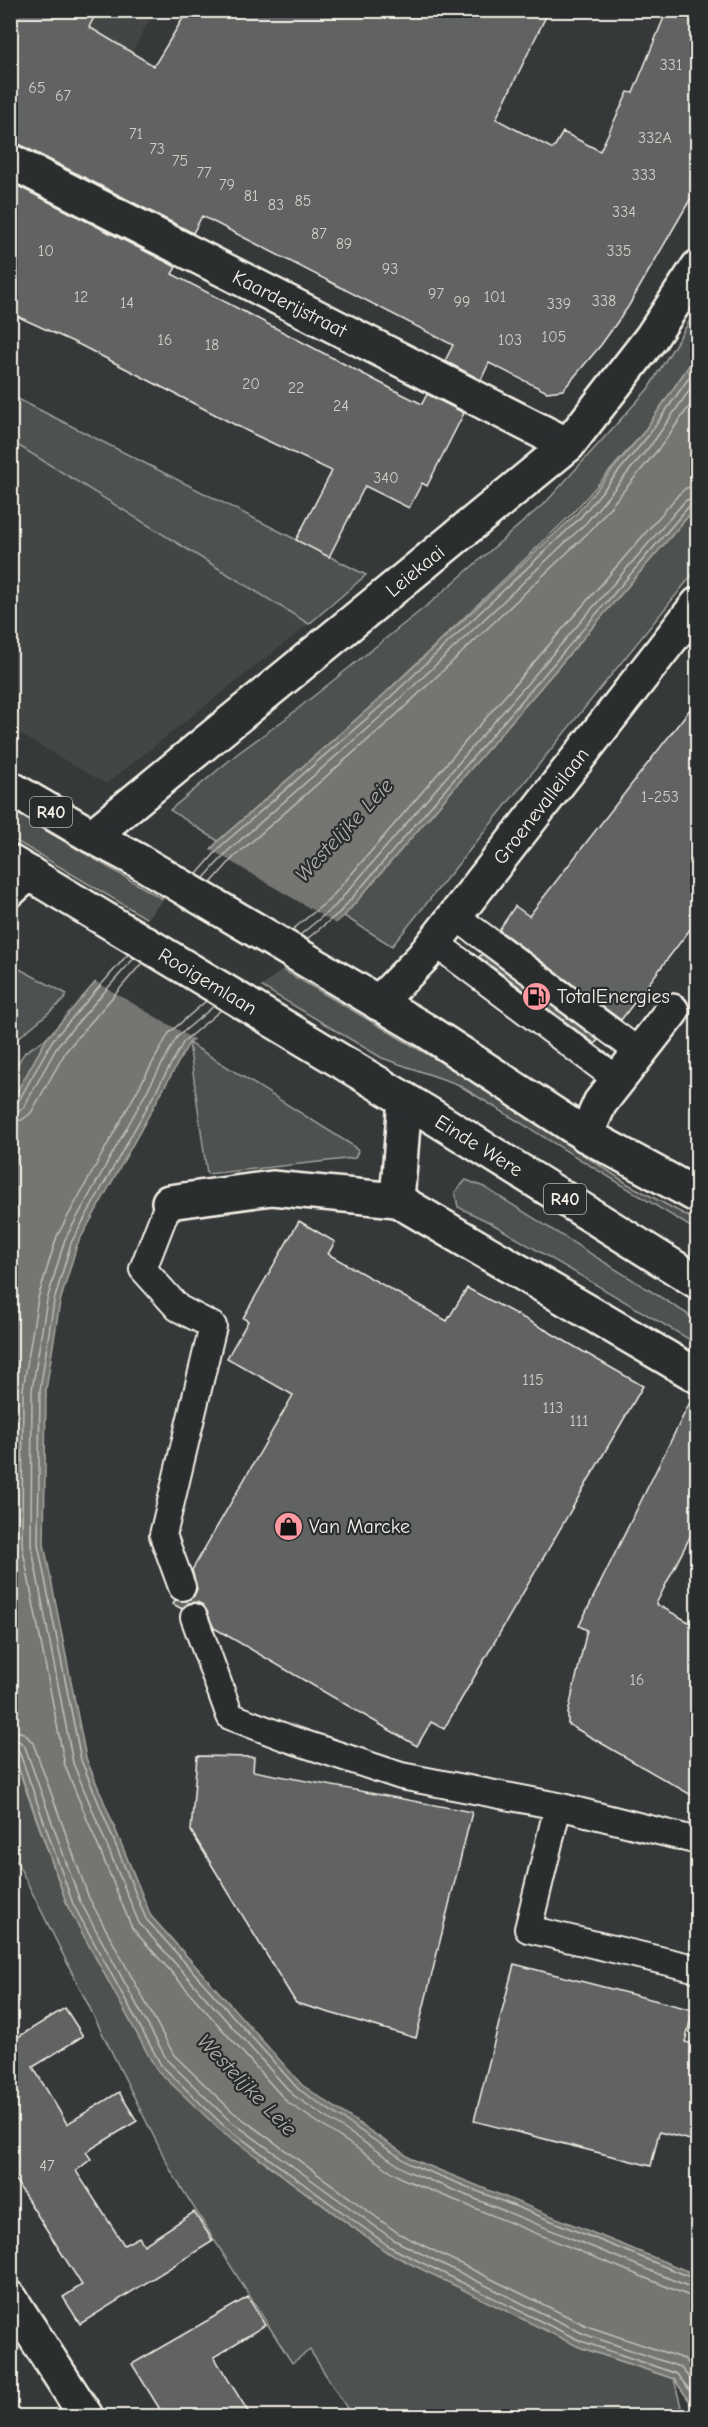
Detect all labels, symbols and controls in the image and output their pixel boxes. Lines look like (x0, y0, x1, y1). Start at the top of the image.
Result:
house number: 331 (660, 56, 682, 74)
house number: 65 (28, 79, 46, 97)
house number: 67 (55, 87, 72, 105)
house number: 71 (129, 125, 143, 143)
house number: 332A (638, 129, 672, 147)
house number: 73 (149, 140, 165, 158)
house number: 75 (172, 152, 188, 170)
house number: 77 (196, 164, 212, 182)
house number: 333 (632, 166, 656, 184)
house number: 79 (219, 176, 235, 194)
house number: 81 (244, 187, 258, 205)
house number: 85 (295, 192, 311, 210)
house number: 83 (268, 196, 284, 214)
house number: 334 (612, 203, 636, 221)
house number: 87 (311, 225, 327, 243)
house number: 89 (336, 235, 352, 253)
house number: 10 (38, 242, 54, 260)
house number: 335 (607, 242, 631, 260)
house number: 93 (382, 260, 398, 278)
street label: Kaarderijstraat (229, 265, 352, 343)
house number: 97 (428, 285, 444, 303)
house number: 12 (74, 288, 88, 306)
house number: 101 (484, 288, 506, 306)
house number: 338 (592, 292, 616, 310)
house number: 99 (454, 293, 471, 311)
house number: 14 (120, 294, 134, 312)
house number: 339 (547, 295, 571, 313)
house number: 105 (542, 328, 566, 346)
house number: 16 (157, 331, 173, 349)
house number: 103 (498, 331, 522, 349)
house number: 18 (205, 336, 219, 354)
house number: 20 (242, 375, 260, 393)
house number: 22 (288, 379, 304, 397)
house number: 24 (333, 397, 349, 415)
house number: 340 (373, 469, 399, 487)
street label: Leiekaai (381, 540, 449, 602)
street label: Groenevalleilaan (489, 743, 594, 869)
water label: Westelijke Leie (290, 773, 398, 887)
house number: 1-253 (641, 788, 679, 806)
road number: R40 (30, 797, 72, 827)
street label: Rooigemlaan (154, 943, 261, 1020)
fuel station icon: TotalEnergies (520, 980, 552, 1012)
place label: TotalEnergies (557, 985, 670, 1008)
street label: Einde Were (431, 1110, 527, 1182)
road number: R40 (544, 1184, 586, 1214)
house number: 115 (522, 1371, 544, 1389)
house number: 113 (543, 1399, 563, 1417)
house number: 111 (569, 1412, 589, 1430)
shop icon: Van Marcke (272, 1510, 304, 1542)
place label: Van Marcke (309, 1515, 410, 1538)
house number: 16 (629, 1671, 645, 1689)
water label: Westelijke Leie (192, 2029, 302, 2141)
house number: 47 (39, 2157, 55, 2175)

